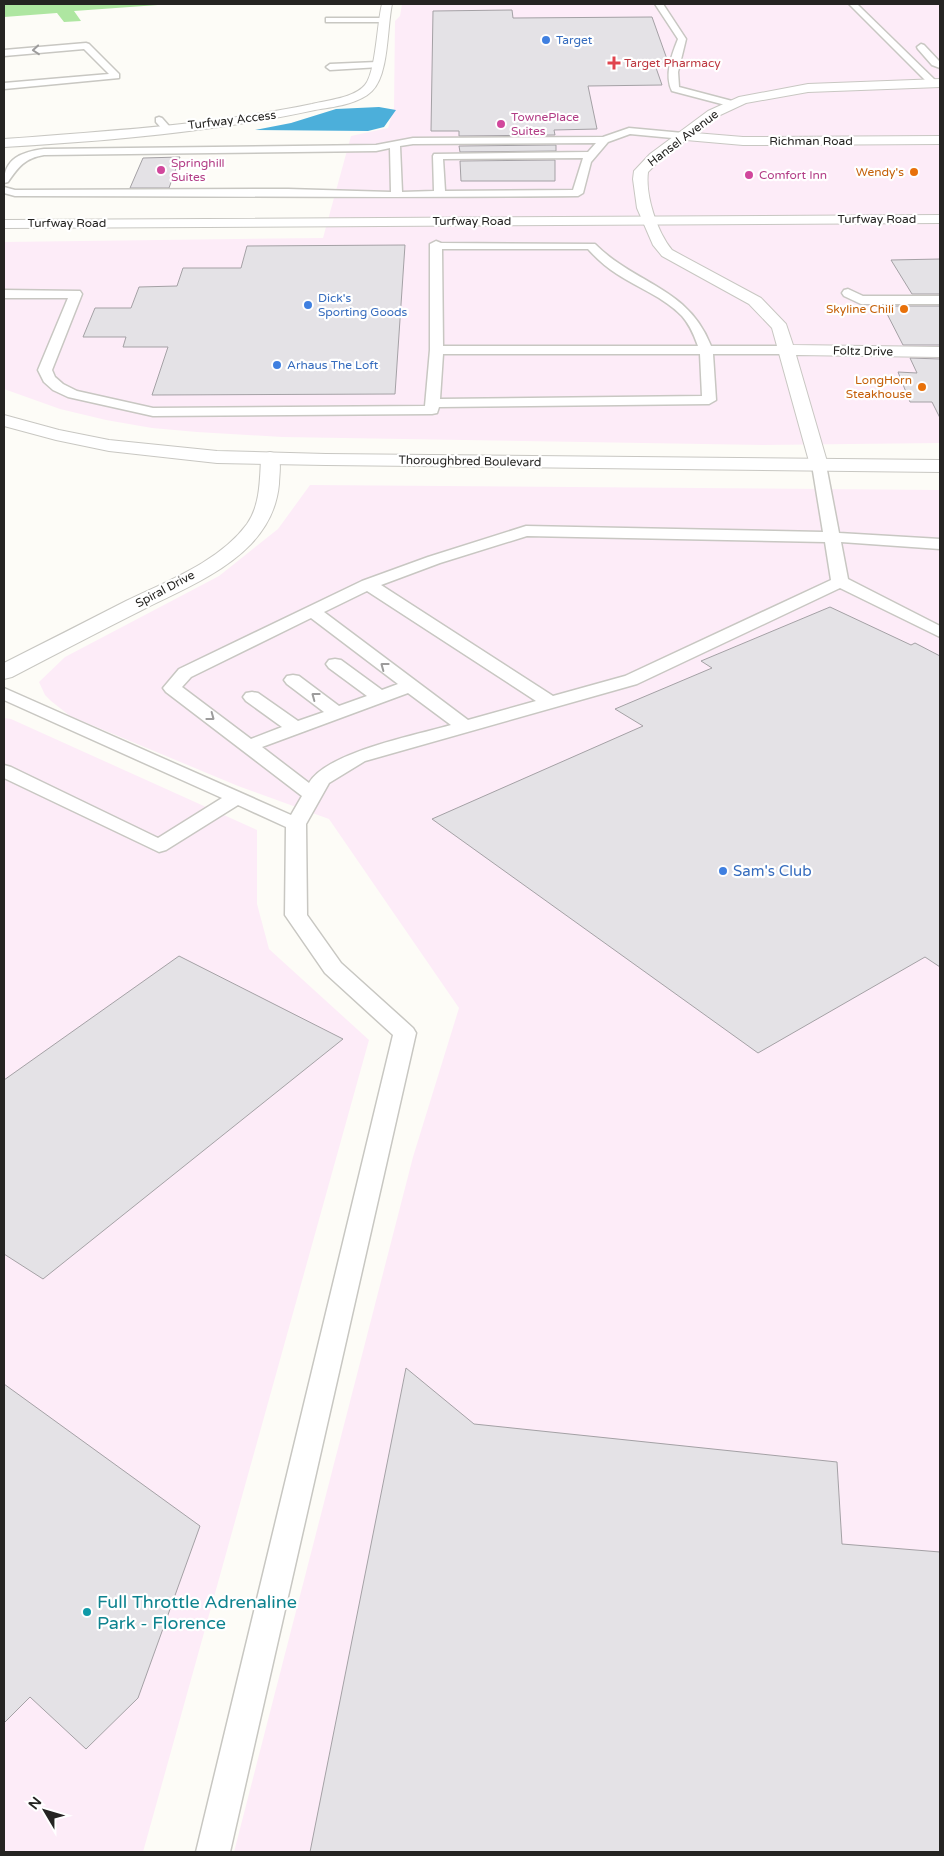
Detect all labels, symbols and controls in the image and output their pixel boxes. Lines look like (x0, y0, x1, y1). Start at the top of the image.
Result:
place label: Target (556, 33, 593, 47)
marker: Target (540, 34, 552, 46)
one-way arrow (32, 45, 40, 56)
place label: Target Pharmacy (624, 56, 721, 70)
marker: Target Pharmacy (608, 57, 620, 69)
street label: Hansel Avenue (645, 107, 721, 169)
street label: Turfway Access (187, 108, 277, 132)
place label: TownePlace Suites (511, 110, 579, 138)
marker: TownePlace Suites (495, 118, 507, 130)
street label: Richman Road (769, 134, 853, 148)
place label: Springhill Suites (171, 156, 225, 184)
marker: Springhill Suites (155, 164, 167, 176)
place label: Wendy's (856, 165, 904, 179)
marker: Wendy's (908, 166, 920, 178)
place label: Comfort Inn (759, 168, 827, 182)
marker: Comfort Inn (743, 169, 755, 181)
street label: Turfway Road (838, 212, 916, 226)
street label: Turfway Road (433, 214, 511, 228)
street label: Turfway Road (28, 216, 106, 230)
place label: Dick's Sporting Goods (318, 291, 408, 319)
marker: Dick's Sporting Goods (302, 299, 314, 311)
place label: Skyline Chili (826, 302, 894, 316)
marker: Skyline Chili (898, 303, 910, 315)
street label: Foltz Drive (833, 343, 893, 359)
place label: Arhaus The Loft (287, 358, 379, 372)
marker: Arhaus The Loft (271, 359, 283, 371)
place label: LongHorn Steakhouse (846, 373, 912, 401)
marker: LongHorn Steakhouse (916, 381, 928, 393)
street label: Thoroughbred Boulevard (398, 453, 542, 469)
street label: Spiral Drive (133, 568, 197, 610)
one-way arrow (380, 663, 390, 672)
one-way arrow (311, 693, 321, 702)
one-way arrow (205, 712, 214, 720)
place label: Sam's Club (733, 862, 812, 880)
marker: Sam's Club (717, 865, 729, 877)
place label: Full Throttle Adrenaline Park - Florence (97, 1591, 297, 1634)
marker: Full Throttle Adrenaline Park - Florence (81, 1606, 93, 1618)
north arrow (20, 1786, 70, 1836)
text: N (25, 1794, 45, 1813)

